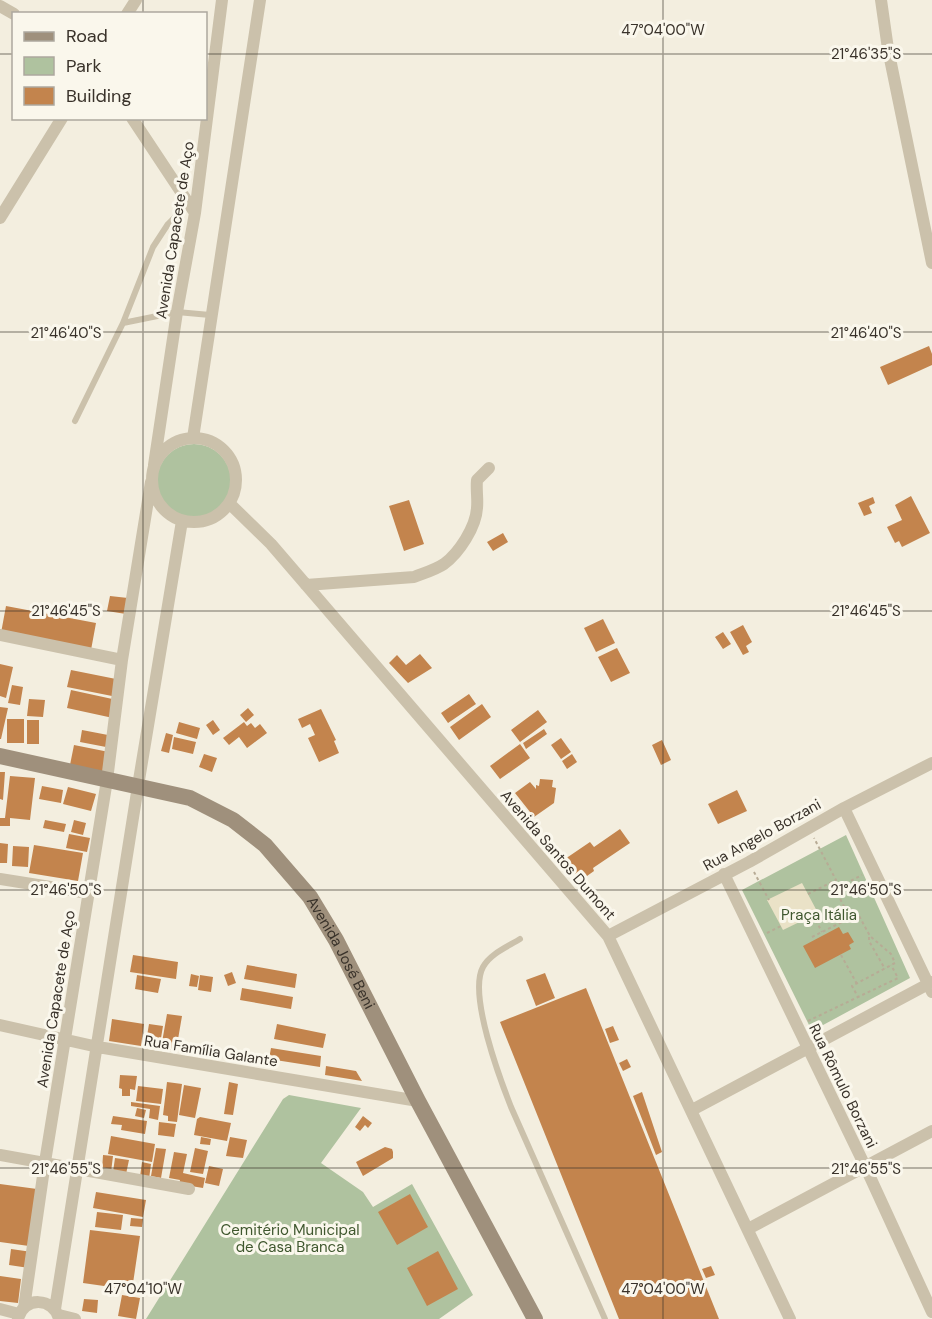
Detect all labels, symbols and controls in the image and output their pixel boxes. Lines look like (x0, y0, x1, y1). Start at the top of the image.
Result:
legend (12, 12, 207, 120)
text: 47°04'00"W (621, 20, 705, 40)
text: Road (66, 24, 108, 48)
text: 21°46'35"S (831, 44, 901, 64)
text: Park (66, 54, 102, 78)
text: Building (66, 84, 131, 108)
street label: Avenida Capacete de Aço (151, 140, 199, 320)
text: 21°46'40"S (30, 323, 102, 343)
text: 21°46'40"S (830, 323, 902, 343)
text: 21°46'45"S (31, 601, 101, 621)
text: 21°46'45"S (831, 601, 901, 621)
street label: Avenida Santos Dumont (496, 786, 620, 924)
street label: Rua Angelo Borzani (700, 794, 824, 876)
text: 21°46'50"S (30, 880, 102, 900)
text: 21°46'50"S (830, 880, 902, 900)
street label: Avenida José Beni (302, 893, 379, 1012)
park label: Praça Itália (781, 905, 857, 925)
street label: Avenida Capacete de Aço (32, 909, 80, 1089)
street label: Rua Rômulo Borzani (804, 1021, 882, 1151)
street label: Rua Família Galante (143, 1031, 279, 1071)
text: 21°46'55"S (31, 1159, 101, 1179)
text: 21°46'55"S (831, 1159, 901, 1179)
park label: Cemitério Municipal de Casa Branca (221, 1220, 359, 1257)
text: 47°04'10"W (104, 1279, 182, 1299)
text: 47°04'00"W (621, 1279, 705, 1299)

